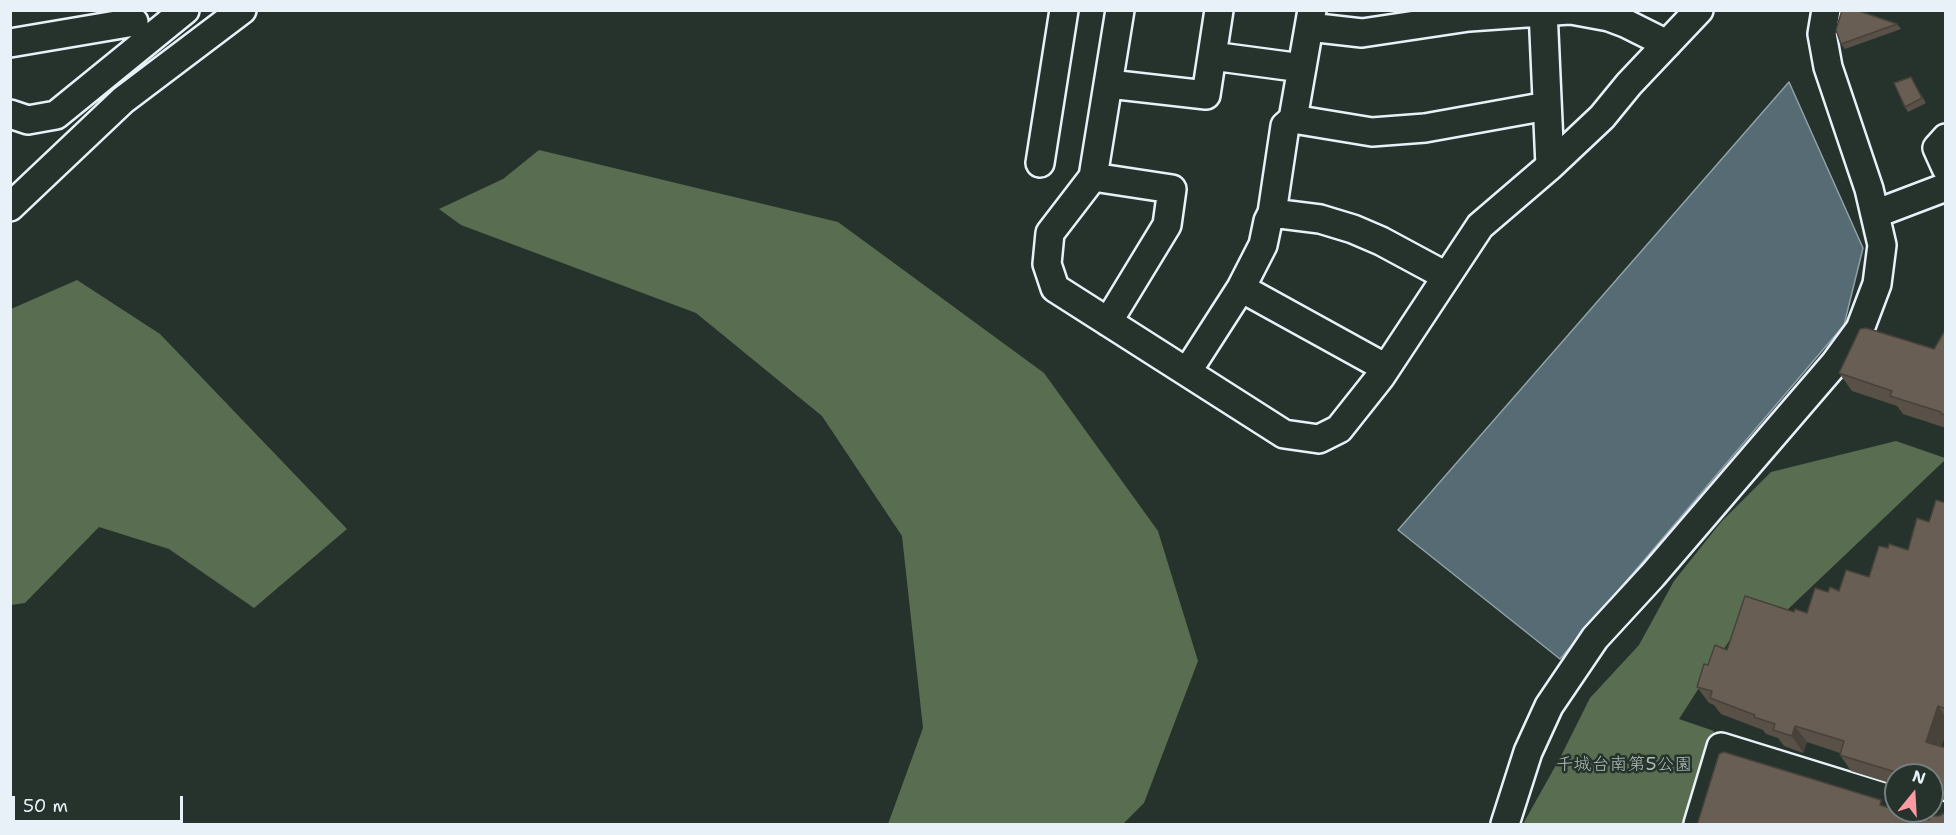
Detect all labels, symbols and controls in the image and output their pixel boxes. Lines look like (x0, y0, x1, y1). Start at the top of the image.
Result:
park label: 千城台南第5公園 (1555, 754, 1693, 776)
north arrow (1884, 763, 1944, 823)
text: N (1910, 765, 1928, 789)
scale bar (15, 784, 186, 822)
text: 50 m (23, 794, 68, 818)

